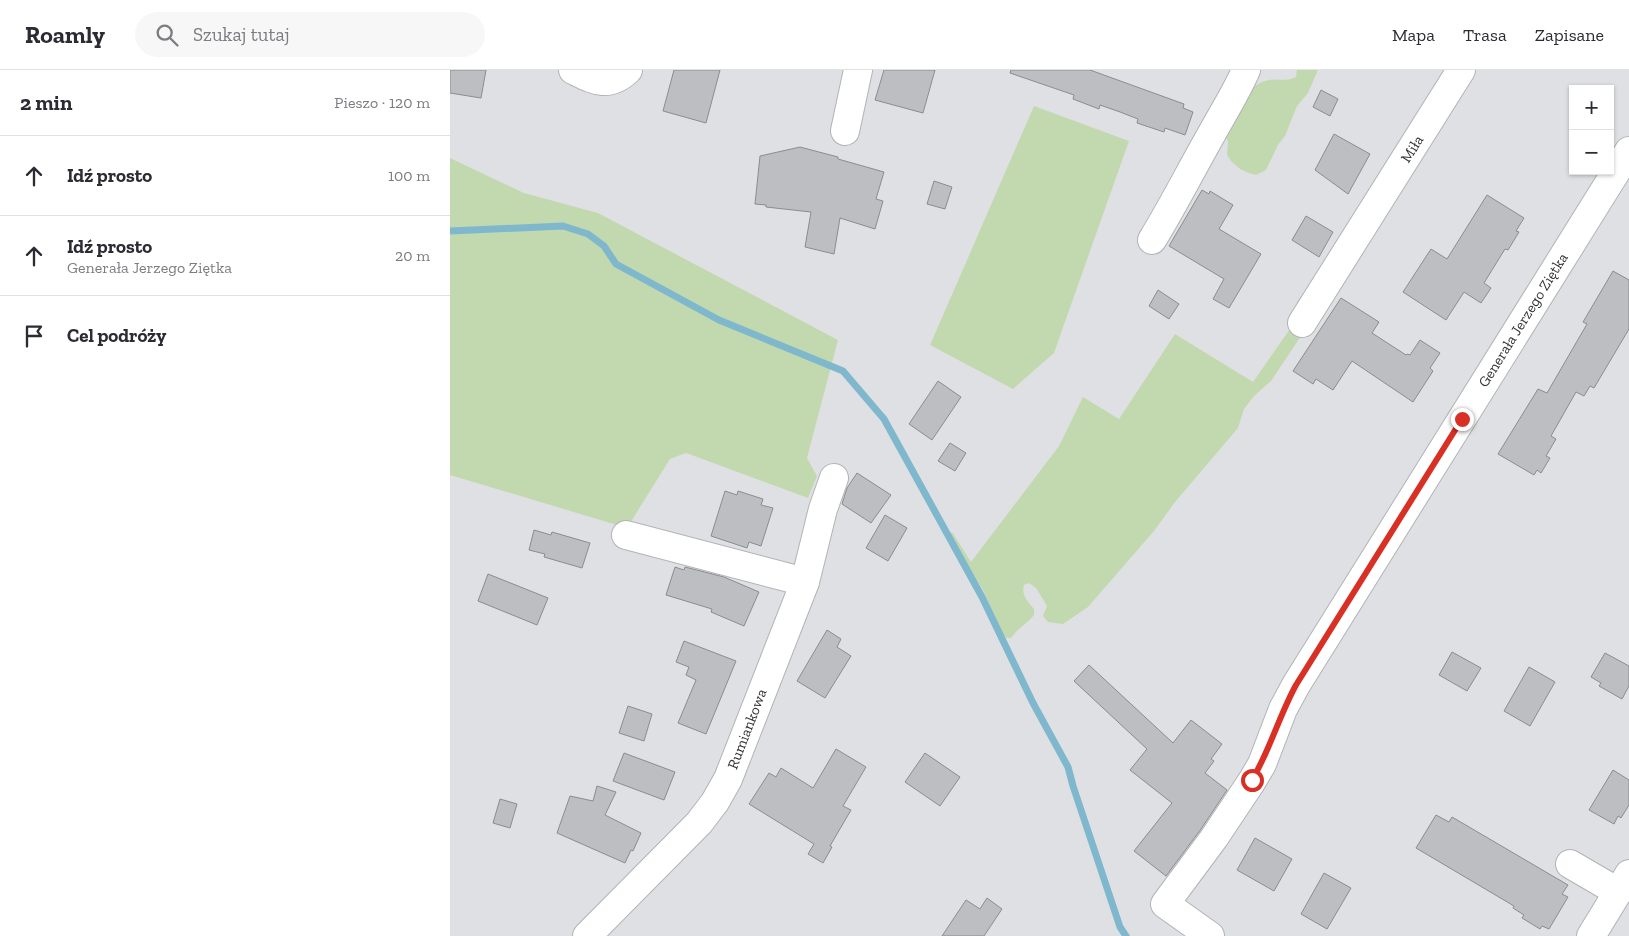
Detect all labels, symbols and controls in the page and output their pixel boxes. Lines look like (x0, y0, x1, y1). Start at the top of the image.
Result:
search box (135, 12, 485, 57)
text: Roamly (25, 20, 105, 49)
icon: search (153, 21, 181, 49)
text: Szukaj tutaj (193, 23, 289, 46)
text: Mapa (1392, 24, 1435, 46)
text: Trasa (1463, 24, 1507, 46)
text: Zapisane (1535, 24, 1604, 46)
map controls (1569, 85, 1614, 175)
button: + (1569, 85, 1614, 130)
text: 2 min (20, 90, 72, 115)
text: Pieszo · 120 m (334, 93, 430, 112)
button: − (1569, 130, 1614, 175)
street label: Miła (1397, 132, 1427, 166)
icon: ahead (20, 162, 48, 190)
text: Idź prosto (67, 164, 152, 187)
text: 100 m (388, 166, 430, 185)
text: Idź prosto (67, 235, 152, 258)
icon: ahead (20, 242, 48, 270)
text: 20 m (395, 246, 430, 265)
street label: Generała Jerzego Ziętka (1474, 250, 1572, 390)
text: Generała Jerzego Ziętka (67, 258, 232, 277)
icon: arrive (20, 322, 48, 350)
text: Cel podróży (67, 324, 166, 347)
route end (1451, 408, 1474, 431)
street label: Rumiankowa (723, 686, 771, 772)
route start (1241, 769, 1264, 792)

